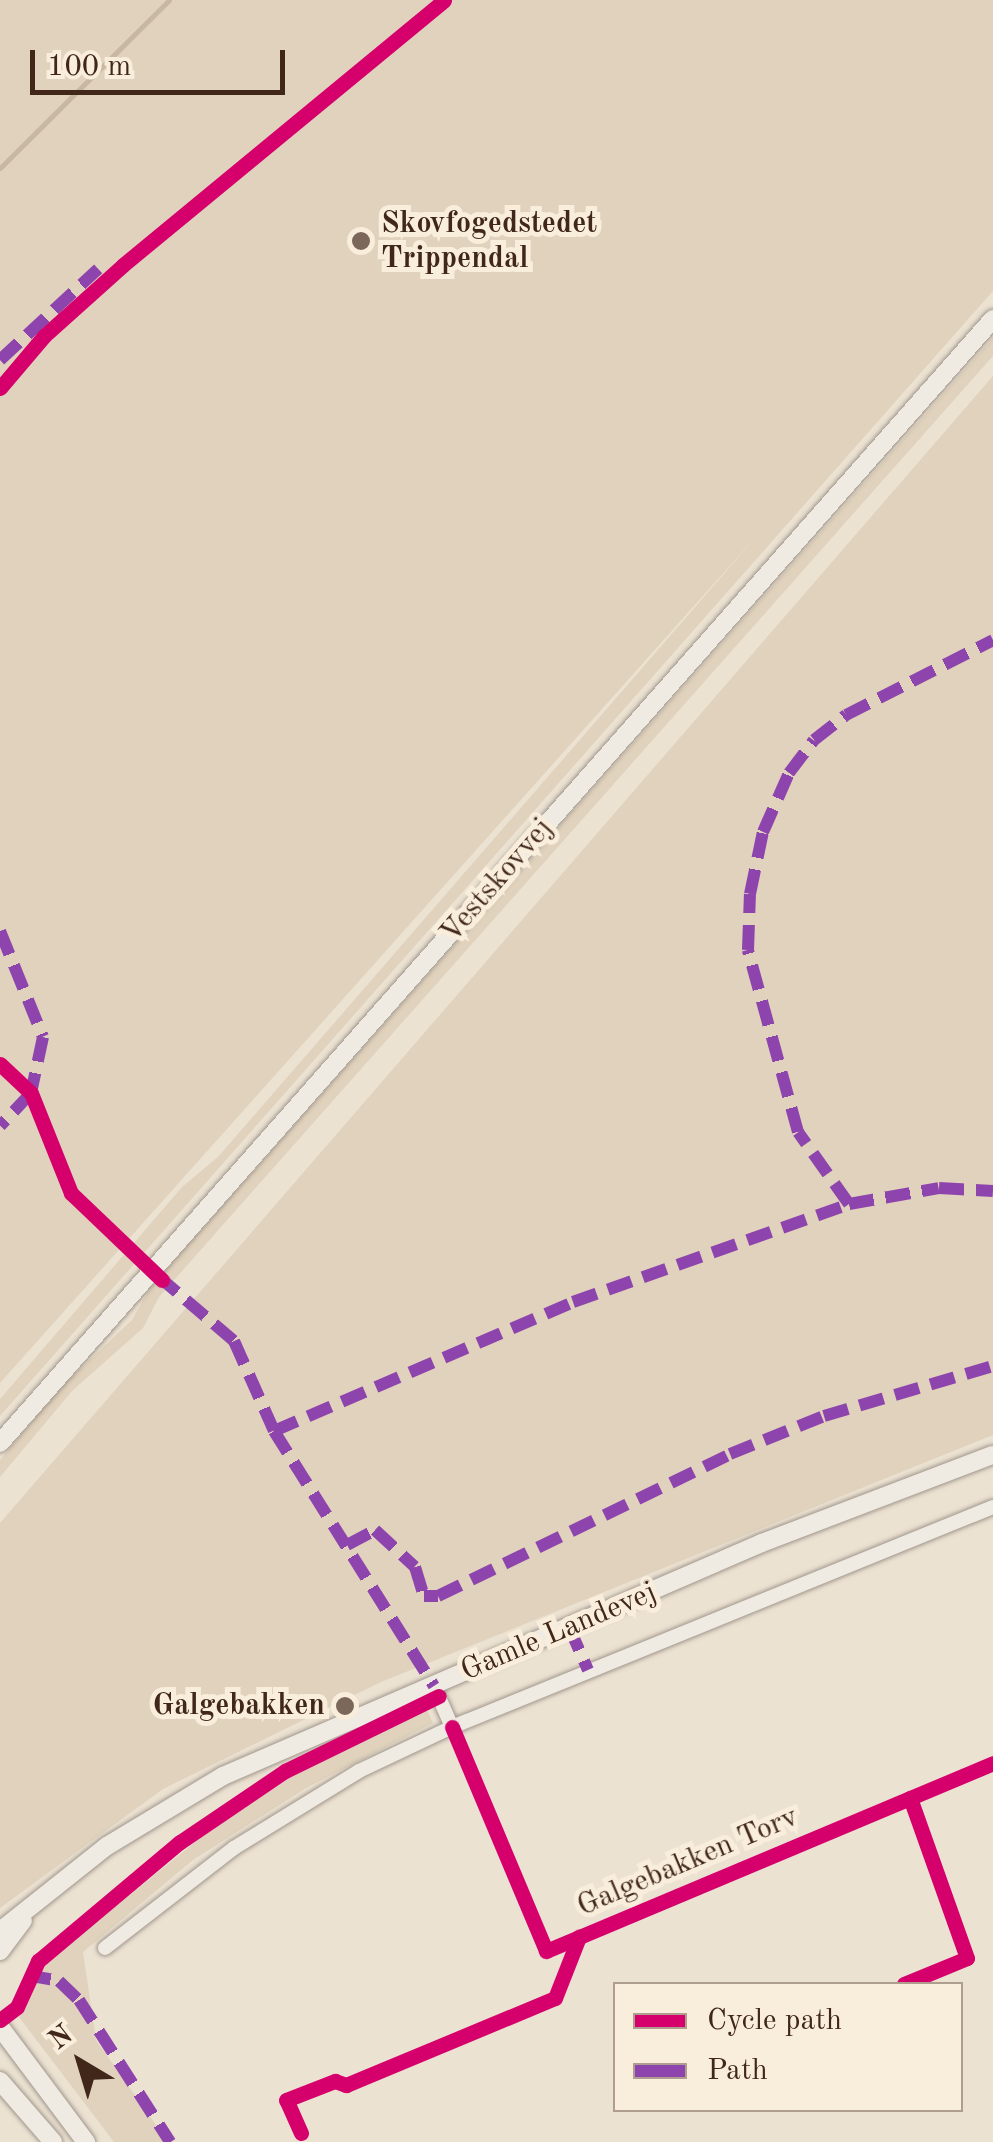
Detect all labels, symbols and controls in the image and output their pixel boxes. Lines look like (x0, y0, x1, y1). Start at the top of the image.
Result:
scale bar (35, 30, 290, 92)
text: 100 m (47, 52, 131, 82)
place label: Skovfogedstedet Trippendal (381, 206, 597, 276)
marker: Skovfogedstedet Trippendal (350, 230, 372, 252)
street label: Vestskovvej (433, 811, 561, 951)
street label: Gamle Landevej (456, 1575, 662, 1689)
place label: Galgebakken (153, 1688, 325, 1724)
marker: Galgebakken (334, 1695, 356, 1717)
street label: Galgebakken Torv (572, 1799, 804, 1925)
legend (613, 1982, 963, 2112)
text: Cycle path (707, 2006, 842, 2036)
north arrow (30, 2012, 130, 2112)
text: N (44, 2021, 79, 2056)
text: Path (707, 2056, 768, 2086)

